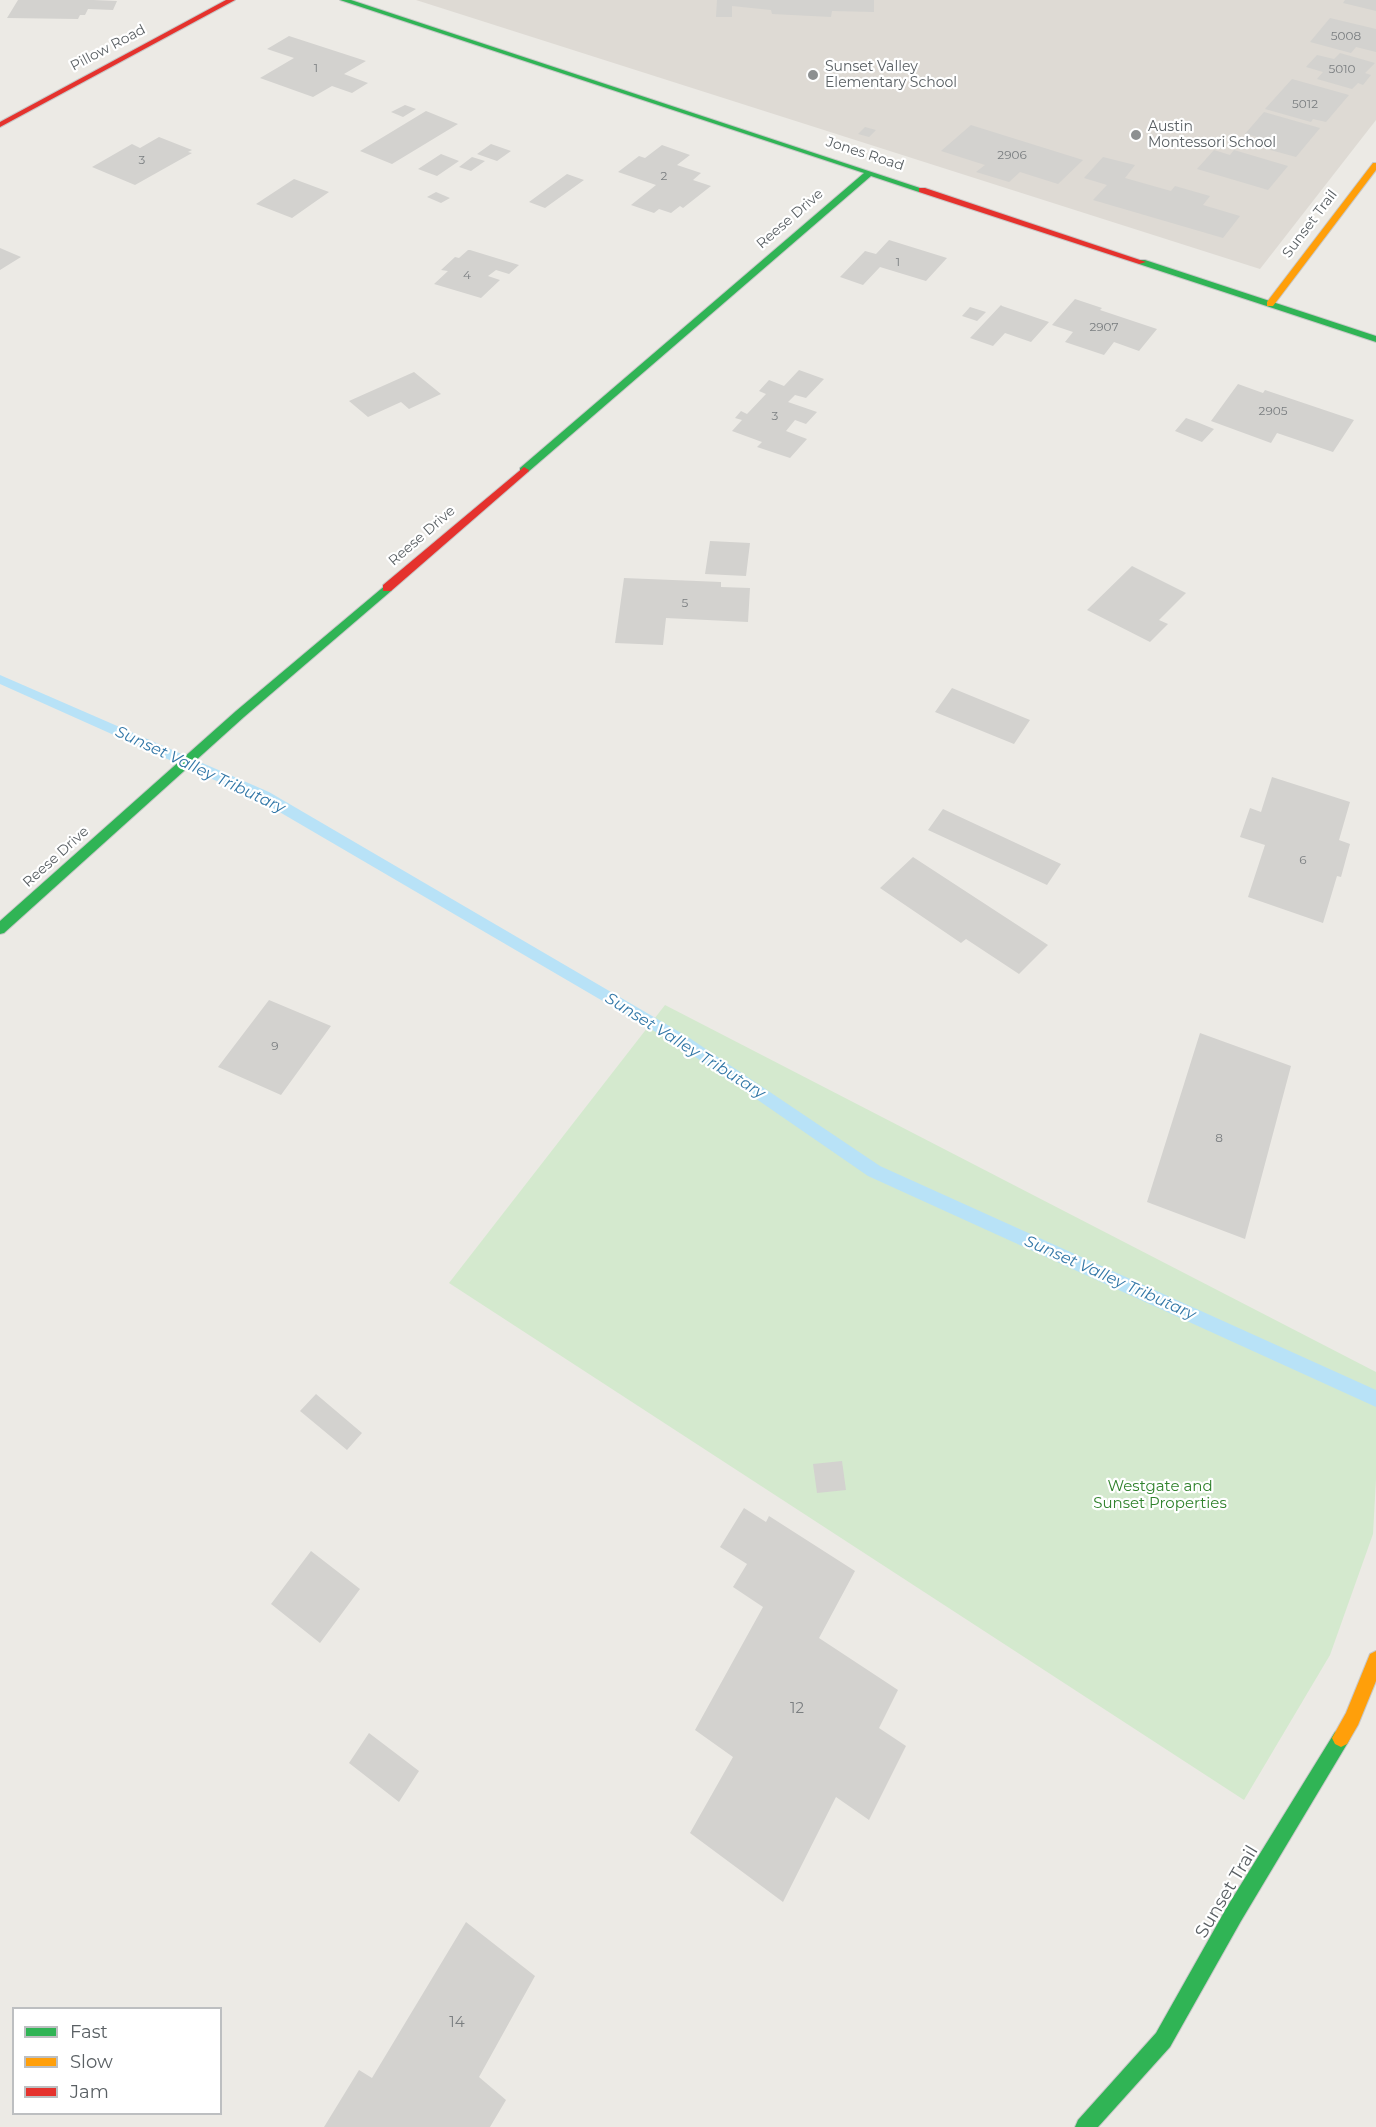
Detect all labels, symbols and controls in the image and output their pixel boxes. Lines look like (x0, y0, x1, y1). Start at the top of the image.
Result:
street label: Pillow Road (68, 21, 148, 75)
house number: 5008 (1331, 29, 1361, 43)
place label: Sunset Valley Elementary School (825, 59, 957, 92)
house number: 1 (314, 61, 318, 75)
house number: 5010 (1328, 62, 1356, 76)
marker: Sunset Valley Elementary School (806, 68, 820, 82)
house number: 5012 (1292, 97, 1318, 111)
place label: Austin Montessori School (1148, 119, 1276, 152)
marker: Austin Montessori School (1129, 128, 1143, 142)
street label: Jones Road (824, 134, 906, 174)
house number: 2906 (997, 148, 1027, 162)
house number: 3 (139, 153, 145, 167)
house number: 2 (661, 169, 667, 183)
street label: Reese Drive (753, 186, 827, 252)
street label: Sunset Trail (1279, 187, 1341, 261)
house number: 1 (896, 255, 900, 269)
house number: 4 (463, 268, 471, 282)
house number: 2907 (1089, 320, 1119, 334)
house number: 2905 (1259, 404, 1287, 418)
house number: 3 (772, 409, 778, 423)
street label: Reese Drive (385, 503, 459, 569)
house number: 5 (682, 596, 688, 610)
water label: Sunset Valley Tributary (112, 722, 288, 818)
street label: Reese Drive (20, 823, 92, 891)
house number: 6 (1299, 853, 1307, 867)
water label: Sunset Valley Tributary (601, 989, 769, 1103)
house number: 9 (271, 1039, 279, 1053)
house number: 8 (1215, 1131, 1223, 1145)
water label: Sunset Valley Tributary (1022, 1232, 1198, 1324)
park label: Westgate and Sunset Properties (1093, 1478, 1227, 1513)
house number: 12 (790, 1700, 804, 1718)
street label: Sunset Trail (1191, 1842, 1263, 1942)
legend (12, 2007, 222, 2115)
house number: 14 (449, 2014, 465, 2032)
text: Fast (70, 2021, 108, 2043)
text: Slow (70, 2051, 113, 2073)
text: Jam (70, 2081, 109, 2103)

